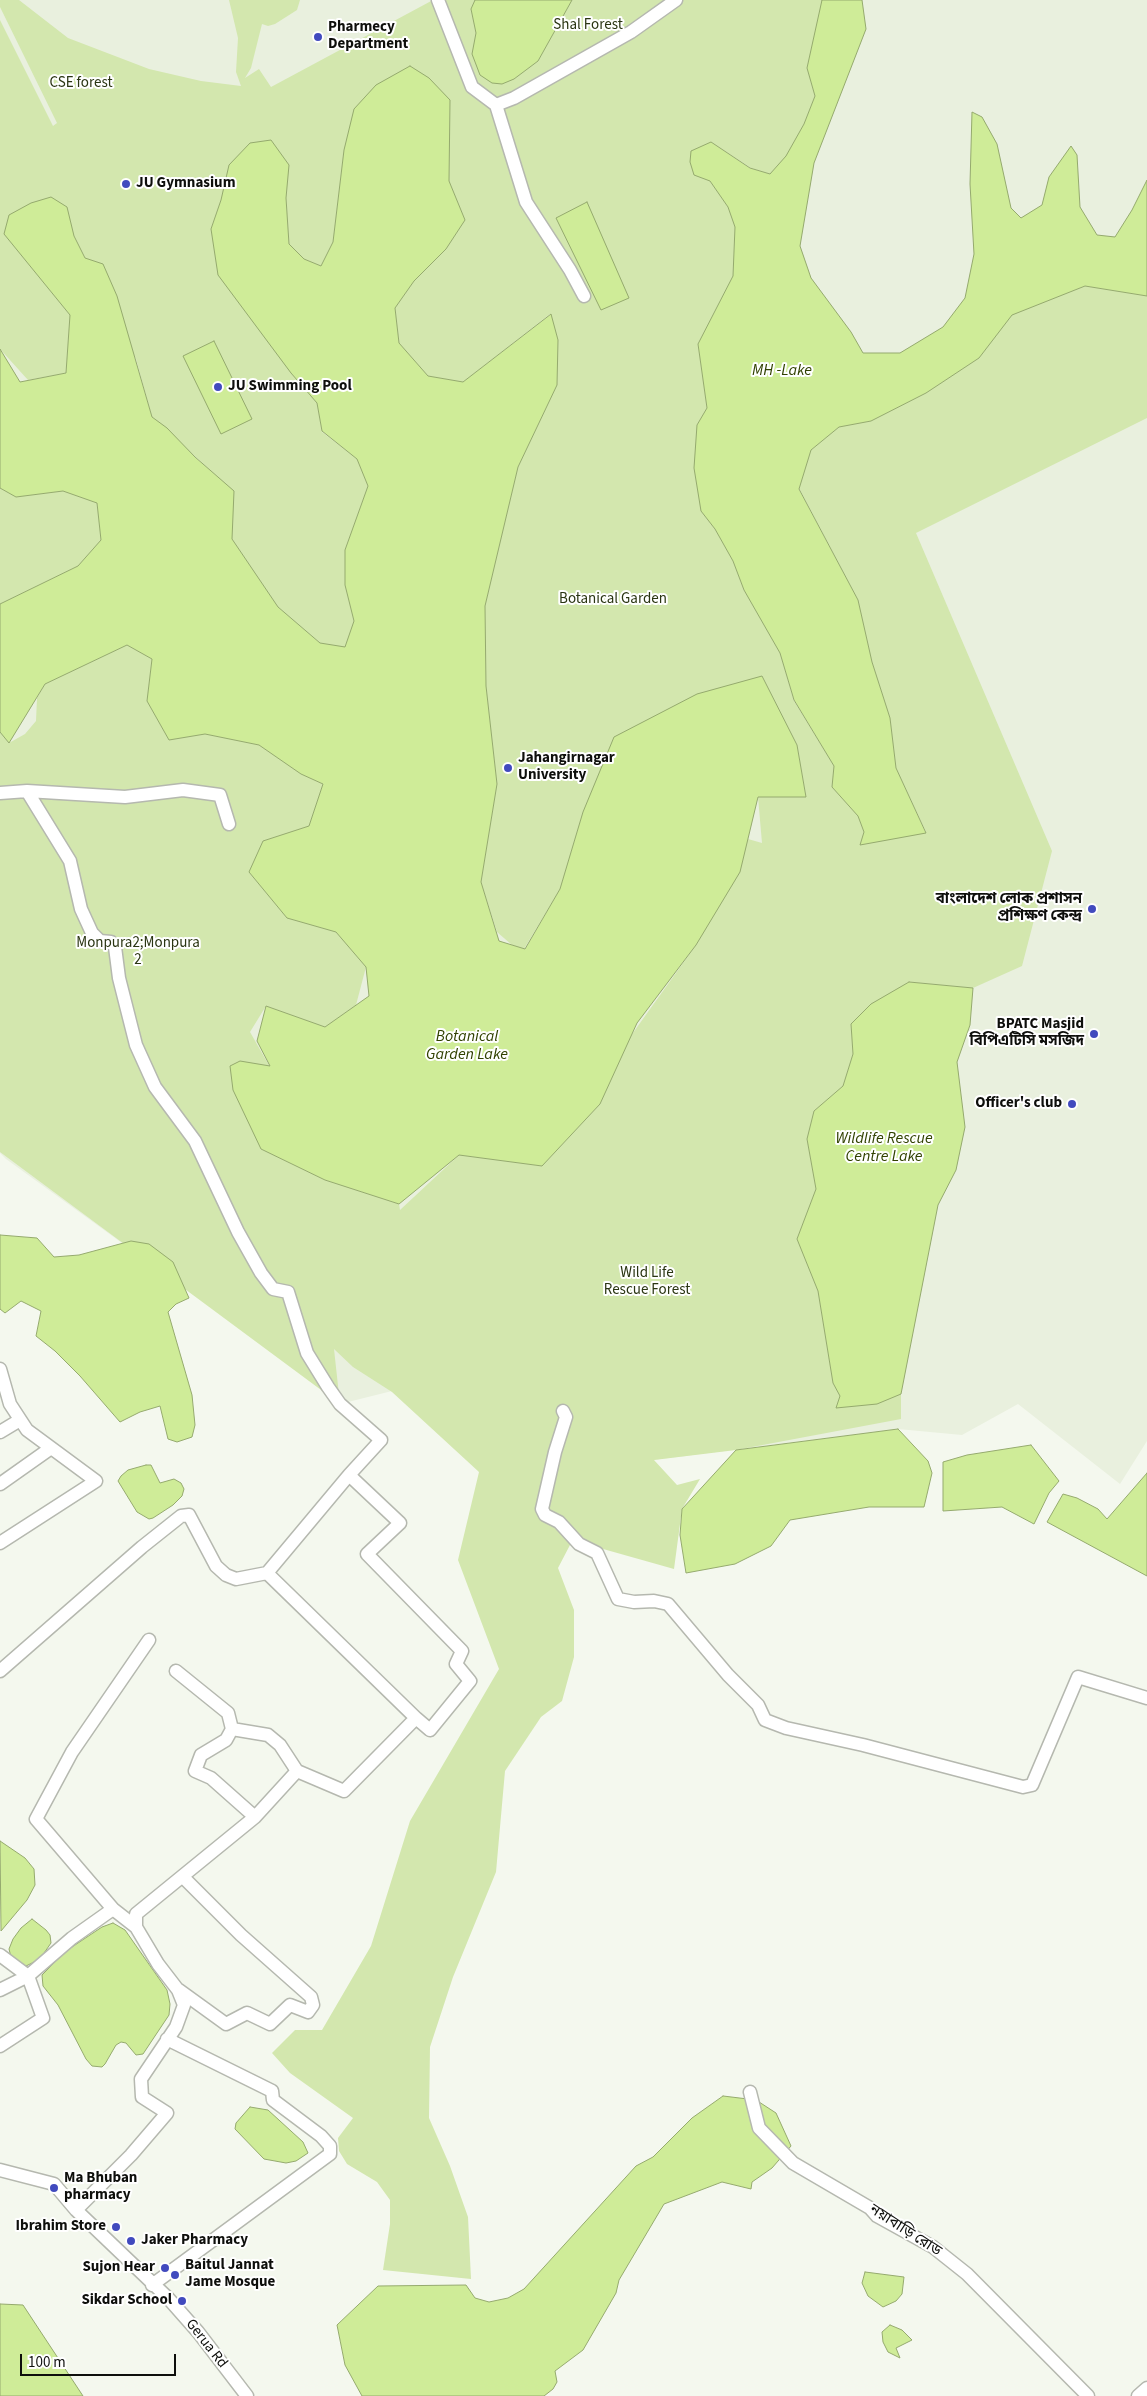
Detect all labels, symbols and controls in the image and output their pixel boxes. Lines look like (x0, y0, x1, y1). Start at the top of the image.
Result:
park label: Shal Forest (553, 17, 623, 35)
place label: Pharmecy Department (328, 19, 408, 54)
marker: Pharmecy Department (312, 31, 324, 43)
park label: CSE forest (49, 75, 113, 93)
place label: JU Gymnasium (136, 175, 235, 193)
marker: JU Gymnasium (120, 178, 132, 190)
water label: MH -Lake (752, 361, 812, 381)
place label: JU Swimming Pool (228, 378, 352, 396)
marker: JU Swimming Pool (212, 381, 224, 393)
park label: Botanical Garden (559, 591, 667, 609)
place label: Jahangirnagar University (518, 750, 615, 785)
marker: Jahangirnagar University (502, 762, 514, 774)
place label: বাংলাদেশ লোক প্রশাসন প্রশিক্ষণ কেন্দ্র (936, 891, 1082, 926)
marker: বাংলাদেশ লোক প্রশাসন প্রশিক্ষণ কেন্দ্র (1086, 903, 1098, 915)
park label: Monpura2;Monpura 2 (76, 935, 200, 970)
place label: BPATC Masjid বিপিএটিসি মসজিদ (969, 1016, 1084, 1051)
water label: Botanical Garden Lake (426, 1027, 508, 1065)
marker: BPATC Masjid বিপিএটিসি মসজিদ (1088, 1028, 1100, 1040)
place label: Officer's club (975, 1095, 1062, 1113)
marker: Officer's club (1066, 1098, 1078, 1110)
water label: Wildlife Rescue Centre Lake (835, 1129, 933, 1167)
park label: Wild Life Rescue Forest (604, 1265, 690, 1300)
place label: Ma Bhuban pharmacy (64, 2170, 137, 2205)
marker: Ma Bhuban pharmacy (48, 2182, 60, 2194)
street label: নয়াবাড়ি রোড (866, 2201, 944, 2261)
place label: Ibrahim Store (16, 2218, 106, 2236)
marker: Ibrahim Store (110, 2221, 122, 2233)
place label: Jaker Pharmacy (141, 2232, 248, 2250)
marker: Jaker Pharmacy (125, 2235, 137, 2247)
place label: Baitul Jannat Jame Mosque (185, 2257, 275, 2292)
place label: Sujon Hear (82, 2259, 155, 2277)
marker: Sujon Hear (159, 2262, 171, 2274)
marker: Baitul Jannat Jame Mosque (169, 2269, 181, 2281)
place label: Sikdar School (81, 2292, 172, 2310)
marker: Sikdar School (176, 2295, 188, 2307)
street label: Gerua Rd (181, 2316, 231, 2372)
scale bar (22, 2344, 179, 2376)
text: 100 m (28, 2352, 66, 2373)

